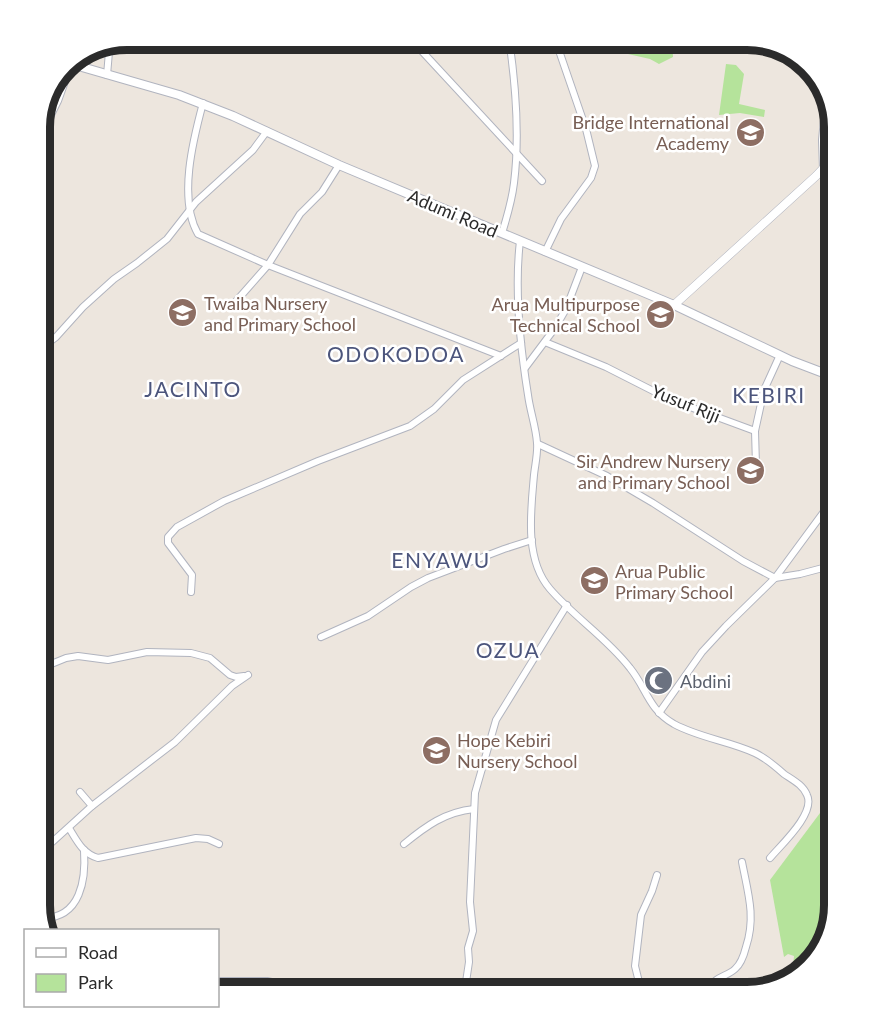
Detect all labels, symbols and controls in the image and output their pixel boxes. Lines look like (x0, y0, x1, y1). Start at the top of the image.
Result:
place label: Bridge International Academy (573, 111, 730, 154)
school or university icon: Bridge International Academy (734, 116, 766, 148)
street label: Adumi Road (405, 184, 501, 242)
place label: Twaiba Nursery and Primary School (204, 292, 356, 335)
place label: Arua Multipurpose Technical School (492, 293, 640, 336)
school or university icon: Twaiba Nursery and Primary School (167, 297, 199, 329)
school or university icon: Arua Multipurpose Technical School (645, 298, 677, 330)
district label: ODOKODOA (327, 341, 465, 366)
district label: JACINTO (144, 376, 242, 401)
street label: Yusuf Riji (648, 379, 724, 427)
district label: KEBIRI (732, 382, 806, 407)
place label: Sir Andrew Nursery and Primary School (576, 450, 731, 493)
school or university icon: Sir Andrew Nursery and Primary School (735, 455, 767, 487)
district label: ENYAWU (391, 547, 491, 572)
place label: Arua Public Primary School (615, 560, 733, 603)
school or university icon: Arua Public Primary School (578, 565, 610, 597)
district label: OZUA (476, 637, 540, 662)
mosque icon: Abdini (643, 665, 675, 697)
place label: Abdini (680, 670, 731, 692)
place label: Hope Kebiri Nursery School (457, 729, 577, 772)
school or university icon: Hope Kebiri Nursery School (420, 734, 452, 766)
legend (24, 929, 219, 1007)
text: Road (78, 941, 118, 963)
text: Park (78, 971, 114, 993)

